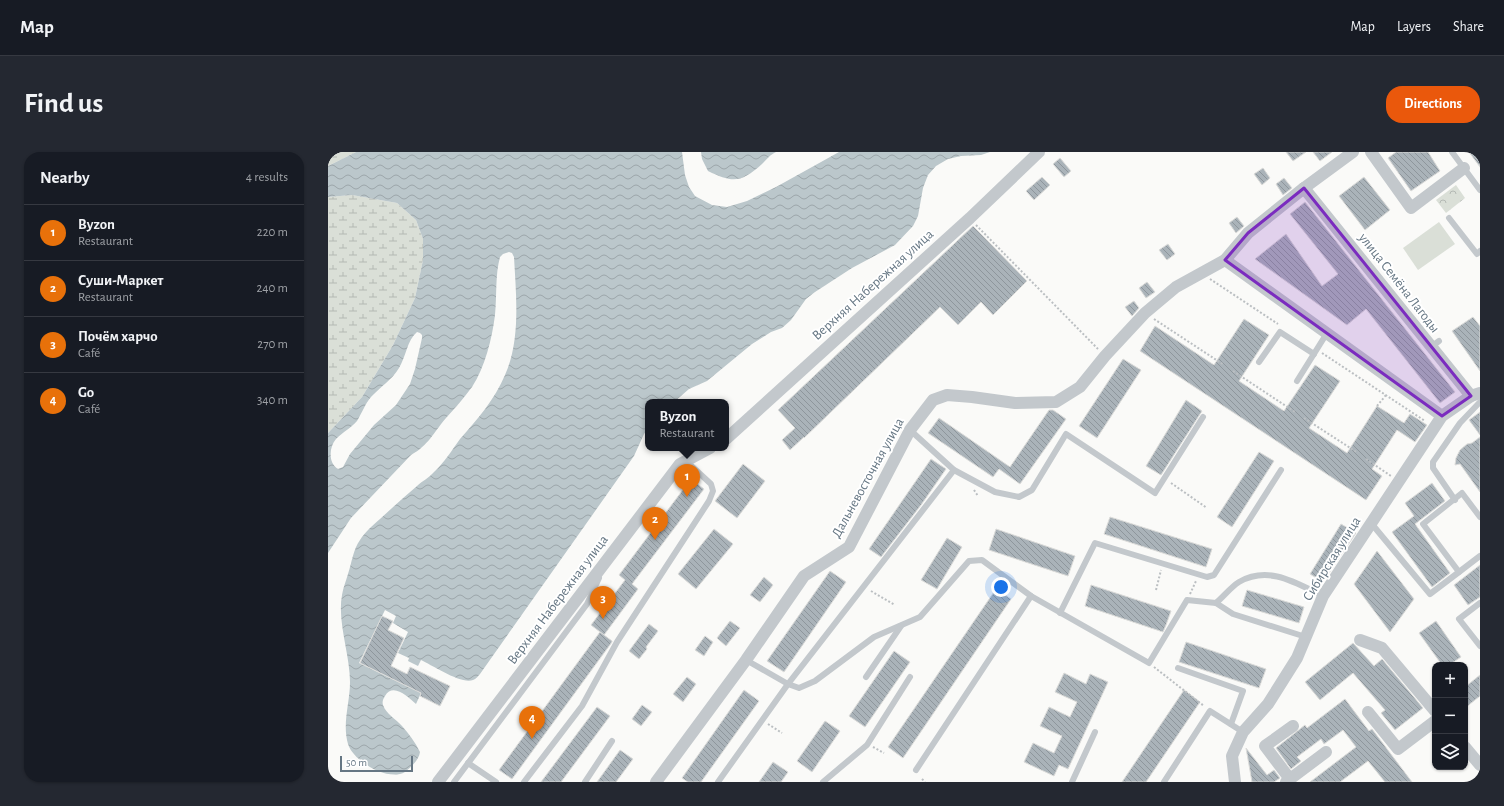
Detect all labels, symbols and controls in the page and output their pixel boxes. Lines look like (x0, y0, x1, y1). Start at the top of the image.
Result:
text: Map (20, 18, 54, 37)
text: Map (1350, 20, 1375, 34)
text: Layers (1397, 20, 1431, 34)
text: Share (1453, 20, 1484, 34)
button: Directions (1386, 86, 1480, 123)
text: Find us (24, 90, 103, 118)
text: Nearby (40, 169, 90, 186)
text: 4 results (246, 171, 288, 184)
text: Byzon (78, 217, 115, 232)
text: 1 (51, 226, 55, 239)
text: 220 m (257, 226, 288, 239)
street label: Верхняя Набережная улица (810, 227, 937, 343)
street label: улица Семёна Лагоды (1355, 230, 1442, 335)
text: Restaurant (78, 235, 133, 248)
text: Суши-Маркет (78, 273, 163, 288)
text: 2 (50, 282, 56, 295)
text: 240 m (256, 282, 288, 295)
text: Restaurant (78, 291, 133, 304)
text: Почём харчо (78, 329, 158, 344)
text: 3 (50, 338, 56, 351)
text: 270 m (257, 338, 288, 351)
text: Café (78, 347, 100, 360)
text: Go (78, 385, 94, 400)
text: 4 (50, 394, 56, 407)
text: 340 m (257, 394, 288, 407)
popup (645, 399, 729, 451)
text: Café (78, 403, 100, 416)
text: Byzon (659, 409, 696, 424)
street label: Дальневосточная улица (829, 415, 907, 540)
text: Restaurant (659, 427, 715, 440)
pin: 1 (674, 464, 700, 497)
pin: 2 (642, 507, 668, 540)
street label: Сибирская улица (1301, 514, 1364, 604)
street label: Верхняя Набережная улица (505, 532, 611, 667)
your location (991, 577, 1011, 597)
pin: 3 (590, 586, 616, 619)
map controls (1432, 662, 1468, 770)
button: + (1432, 662, 1468, 698)
button: − (1432, 698, 1468, 734)
pin: 4 (519, 706, 545, 739)
button: layers (1432, 734, 1468, 770)
scale bar (340, 754, 413, 773)
text: 50 m (346, 757, 367, 768)

